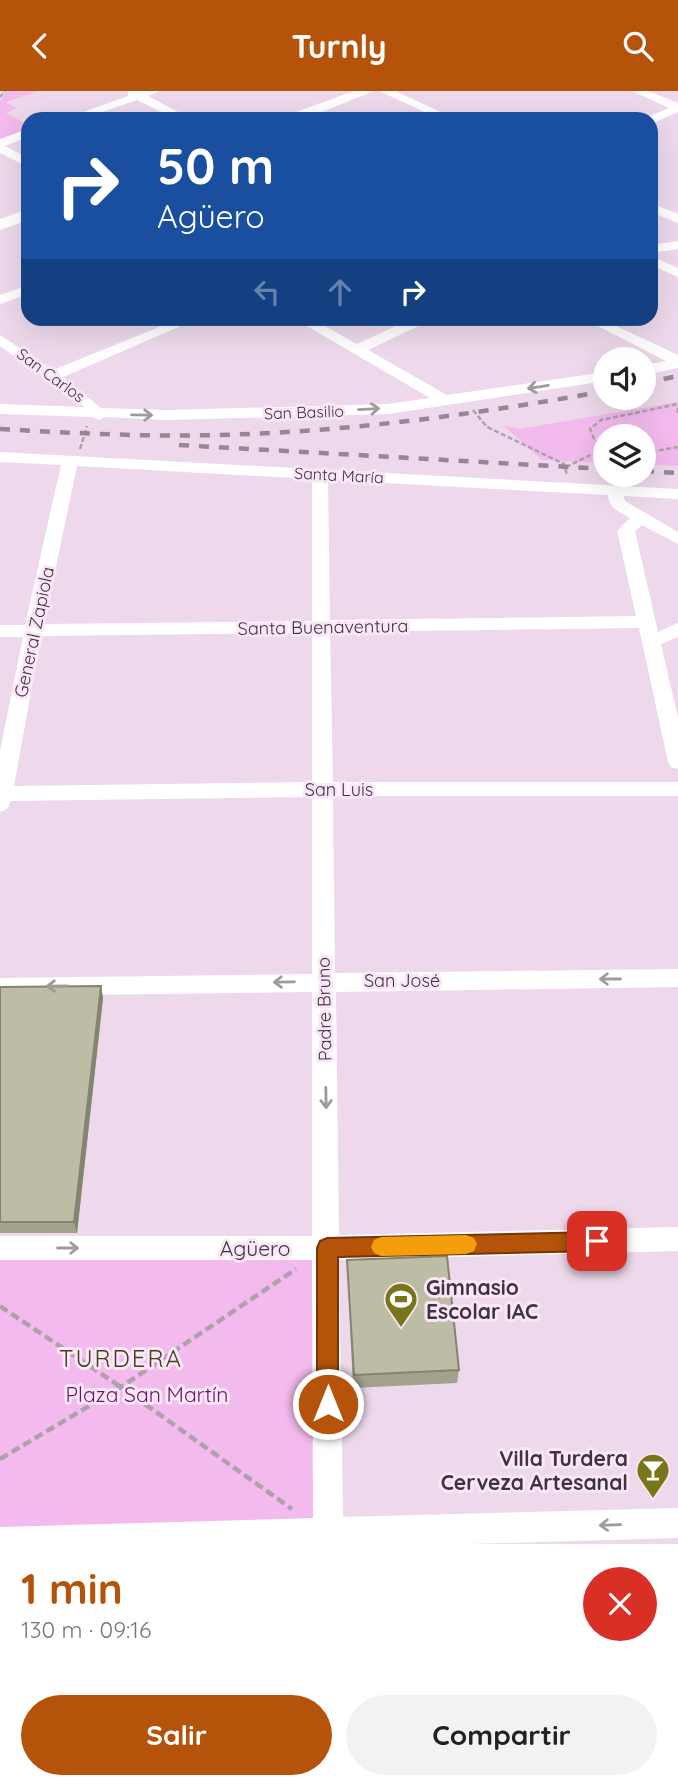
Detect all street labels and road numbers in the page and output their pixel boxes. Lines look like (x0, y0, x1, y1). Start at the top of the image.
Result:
street label: San Carlos (13, 344, 89, 406)
street label: San Basilio (264, 401, 344, 423)
street label: Santa María (294, 463, 384, 487)
street label: General Zapiola (9, 565, 59, 699)
street label: Santa Buenaventura (238, 614, 408, 640)
street label: San Luis (305, 778, 373, 801)
street label: Padre Bruno (312, 957, 336, 1061)
street label: San José (364, 969, 440, 992)
street label: Agüero (220, 1235, 290, 1261)

